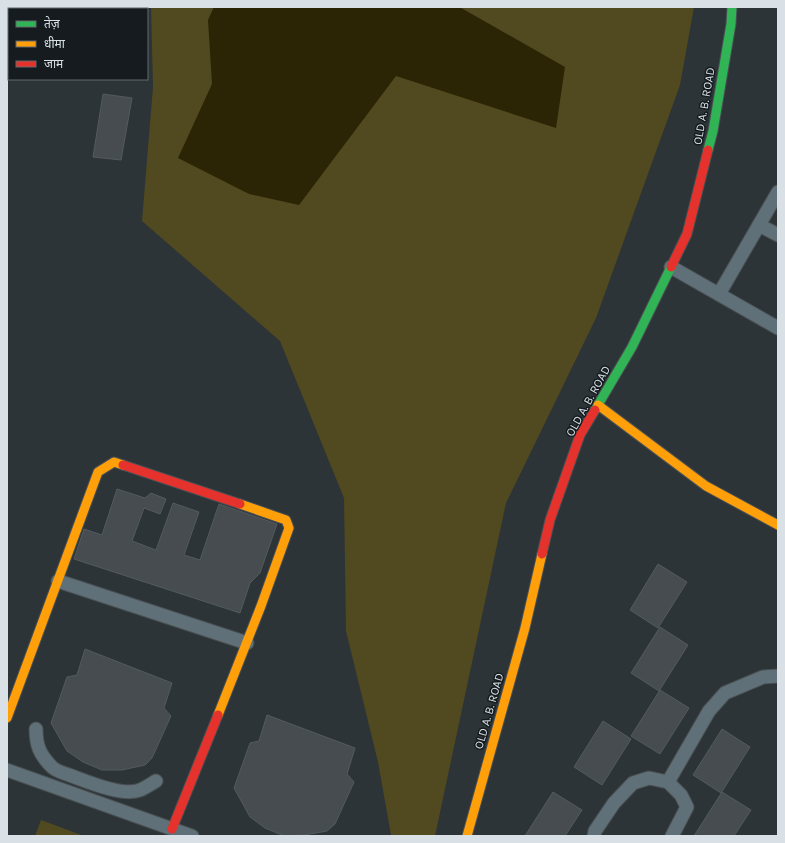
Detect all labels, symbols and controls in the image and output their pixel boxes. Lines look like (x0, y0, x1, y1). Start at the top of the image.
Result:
legend (8, 8, 148, 80)
text: तेज़ (44, 16, 61, 31)
text: धीमा (44, 36, 66, 51)
text: जाम (44, 57, 64, 71)
street label: OLD A. B. ROAD (690, 66, 718, 146)
street label: OLD A. B. ROAD (563, 363, 613, 439)
street label: OLD A. B. ROAD (471, 671, 507, 751)

